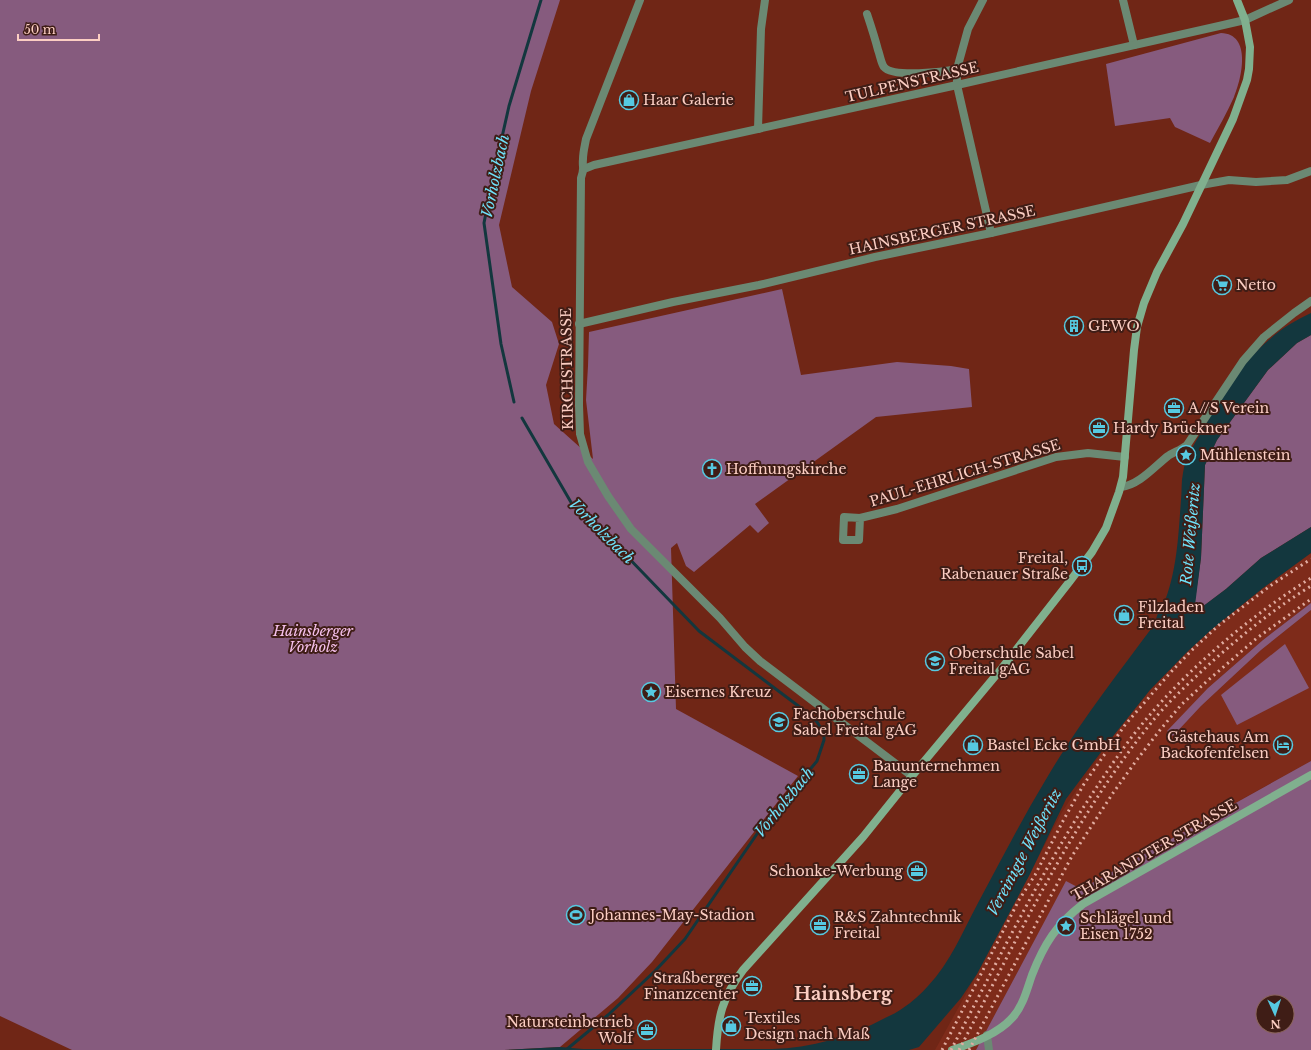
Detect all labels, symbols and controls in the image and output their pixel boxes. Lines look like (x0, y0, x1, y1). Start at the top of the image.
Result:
scale bar (18, 16, 99, 42)
text: 50 m (24, 22, 56, 37)
street label: TULPENSTRASSE (844, 58, 980, 106)
shop icon: Haar Galerie (618, 89, 640, 111)
place label: Haar Galerie (643, 91, 734, 109)
water label: Vorholzbach (477, 132, 513, 219)
street label: HAINSBERGER STRASSE (847, 201, 1037, 259)
supermarket icon: Netto (1211, 274, 1233, 296)
place label: Netto (1236, 276, 1276, 294)
street label: KIRCHSTRASSE (557, 308, 577, 430)
building icon: GEWO (1063, 315, 1085, 337)
place label: GEWO (1088, 317, 1140, 335)
office icon: A//S Verein (1163, 397, 1185, 419)
place label: A//S Verein (1187, 399, 1269, 417)
office icon: Hardy Brückner (1088, 417, 1110, 439)
place label: Hardy Brückner (1113, 419, 1230, 437)
street label: PAUL-EHRLICH-STRASSE (868, 435, 1062, 511)
place icon: Mühlenstein (1175, 444, 1197, 466)
place label: Mühlenstein (1200, 446, 1291, 464)
church icon: Hoffnungskirche (701, 458, 723, 480)
place label: Hoffnungskirche (726, 460, 846, 478)
water label: Rote Weißeritz (1176, 482, 1204, 587)
water label: Vorholzbach (565, 494, 639, 568)
place label: Freital, Rabenauer Straße (941, 549, 1068, 583)
bus stop icon: Freital, Rabenauer Straße (1071, 555, 1093, 577)
place label: Filzladen Freital (1138, 598, 1204, 632)
shop icon: Filzladen Freital (1113, 604, 1135, 626)
park label: Hainsberger Vorholz (272, 622, 354, 656)
place label: Oberschule Sabel Freital gAG (949, 644, 1075, 678)
school or university icon: Oberschule Sabel Freital gAG (924, 650, 946, 672)
place icon: Eisernes Kreuz (640, 681, 662, 703)
place label: Eisernes Kreuz (665, 683, 772, 701)
place label: Fachoberschule Sabel Freital gAG (793, 705, 917, 739)
school or university icon: Fachoberschule Sabel Freital gAG (768, 711, 790, 733)
place label: Gästehaus Am Backofenfelsen (1160, 728, 1269, 762)
shop icon: Bastel Ecke GmbH (962, 734, 984, 756)
hotel icon: Gästehaus Am Backofenfelsen (1272, 734, 1294, 756)
place label: Bastel Ecke GmbH (987, 736, 1121, 754)
place label: Bauunternehmen Lange (873, 757, 1000, 791)
water label: Vorholzbach (750, 763, 818, 841)
office icon: Bauunternehmen Lange (848, 763, 870, 785)
water label: Vereinigte Weißeritz (983, 785, 1066, 919)
street label: THARANDTER STRASSE (1068, 795, 1240, 905)
office icon: Schonke-Werbung (906, 860, 928, 882)
place label: Schonke-Werbung (769, 862, 904, 880)
sports icon: Johannes-May-Stadion (565, 904, 587, 926)
place label: Johannes-May-Stadion (588, 906, 755, 924)
place label: R&S Zahntechnik Freital (834, 908, 962, 942)
place label: Schlägel und Eisen 1752 (1080, 909, 1172, 943)
office icon: R&S Zahntechnik Freital (809, 914, 831, 936)
place icon: Schlägel und Eisen 1752 (1055, 915, 1077, 937)
place label: Straßberger Finanzcenter (644, 969, 738, 1003)
office icon: Straßberger Finanzcenter (741, 975, 763, 997)
district label: Hainsberg (794, 983, 893, 1005)
north arrow (1255, 994, 1295, 1034)
place label: Textiles Design nach Maß (745, 1009, 870, 1043)
place label: Natursteinbetrieb Wolf (507, 1013, 635, 1047)
shop icon: Textiles Design nach Maß (720, 1015, 742, 1037)
text: N (1269, 1017, 1281, 1031)
office icon: Natursteinbetrieb Wolf (636, 1019, 658, 1041)

